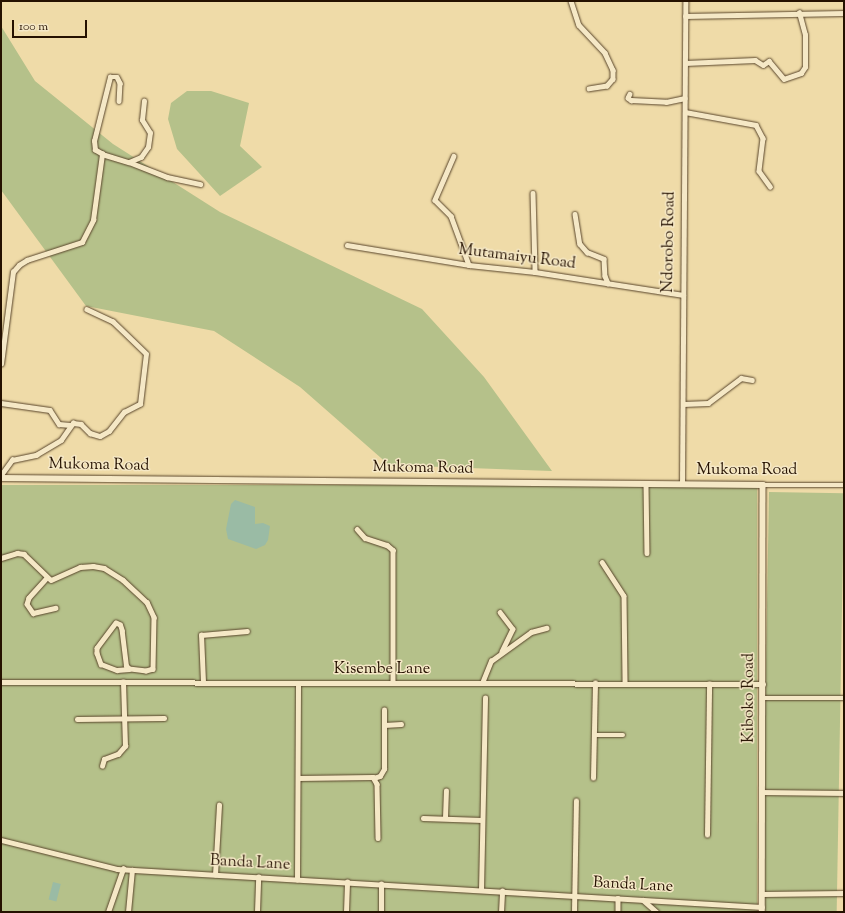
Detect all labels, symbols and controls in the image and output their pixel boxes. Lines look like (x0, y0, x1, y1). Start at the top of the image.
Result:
scale bar (14, 12, 89, 38)
text: 100 m (19, 18, 48, 36)
street label: Ndorobo Road (660, 191, 680, 293)
street label: Mutamaiyu Road (457, 241, 577, 275)
street label: Mukoma Road (48, 456, 150, 476)
street label: Mukoma Road (372, 459, 474, 479)
street label: Mukoma Road (697, 461, 797, 481)
street label: Kiboko Road (740, 653, 760, 743)
street label: Kisembe Lane (334, 660, 430, 680)
street label: Banda Lane (209, 852, 291, 876)
street label: Banda Lane (592, 874, 674, 898)

